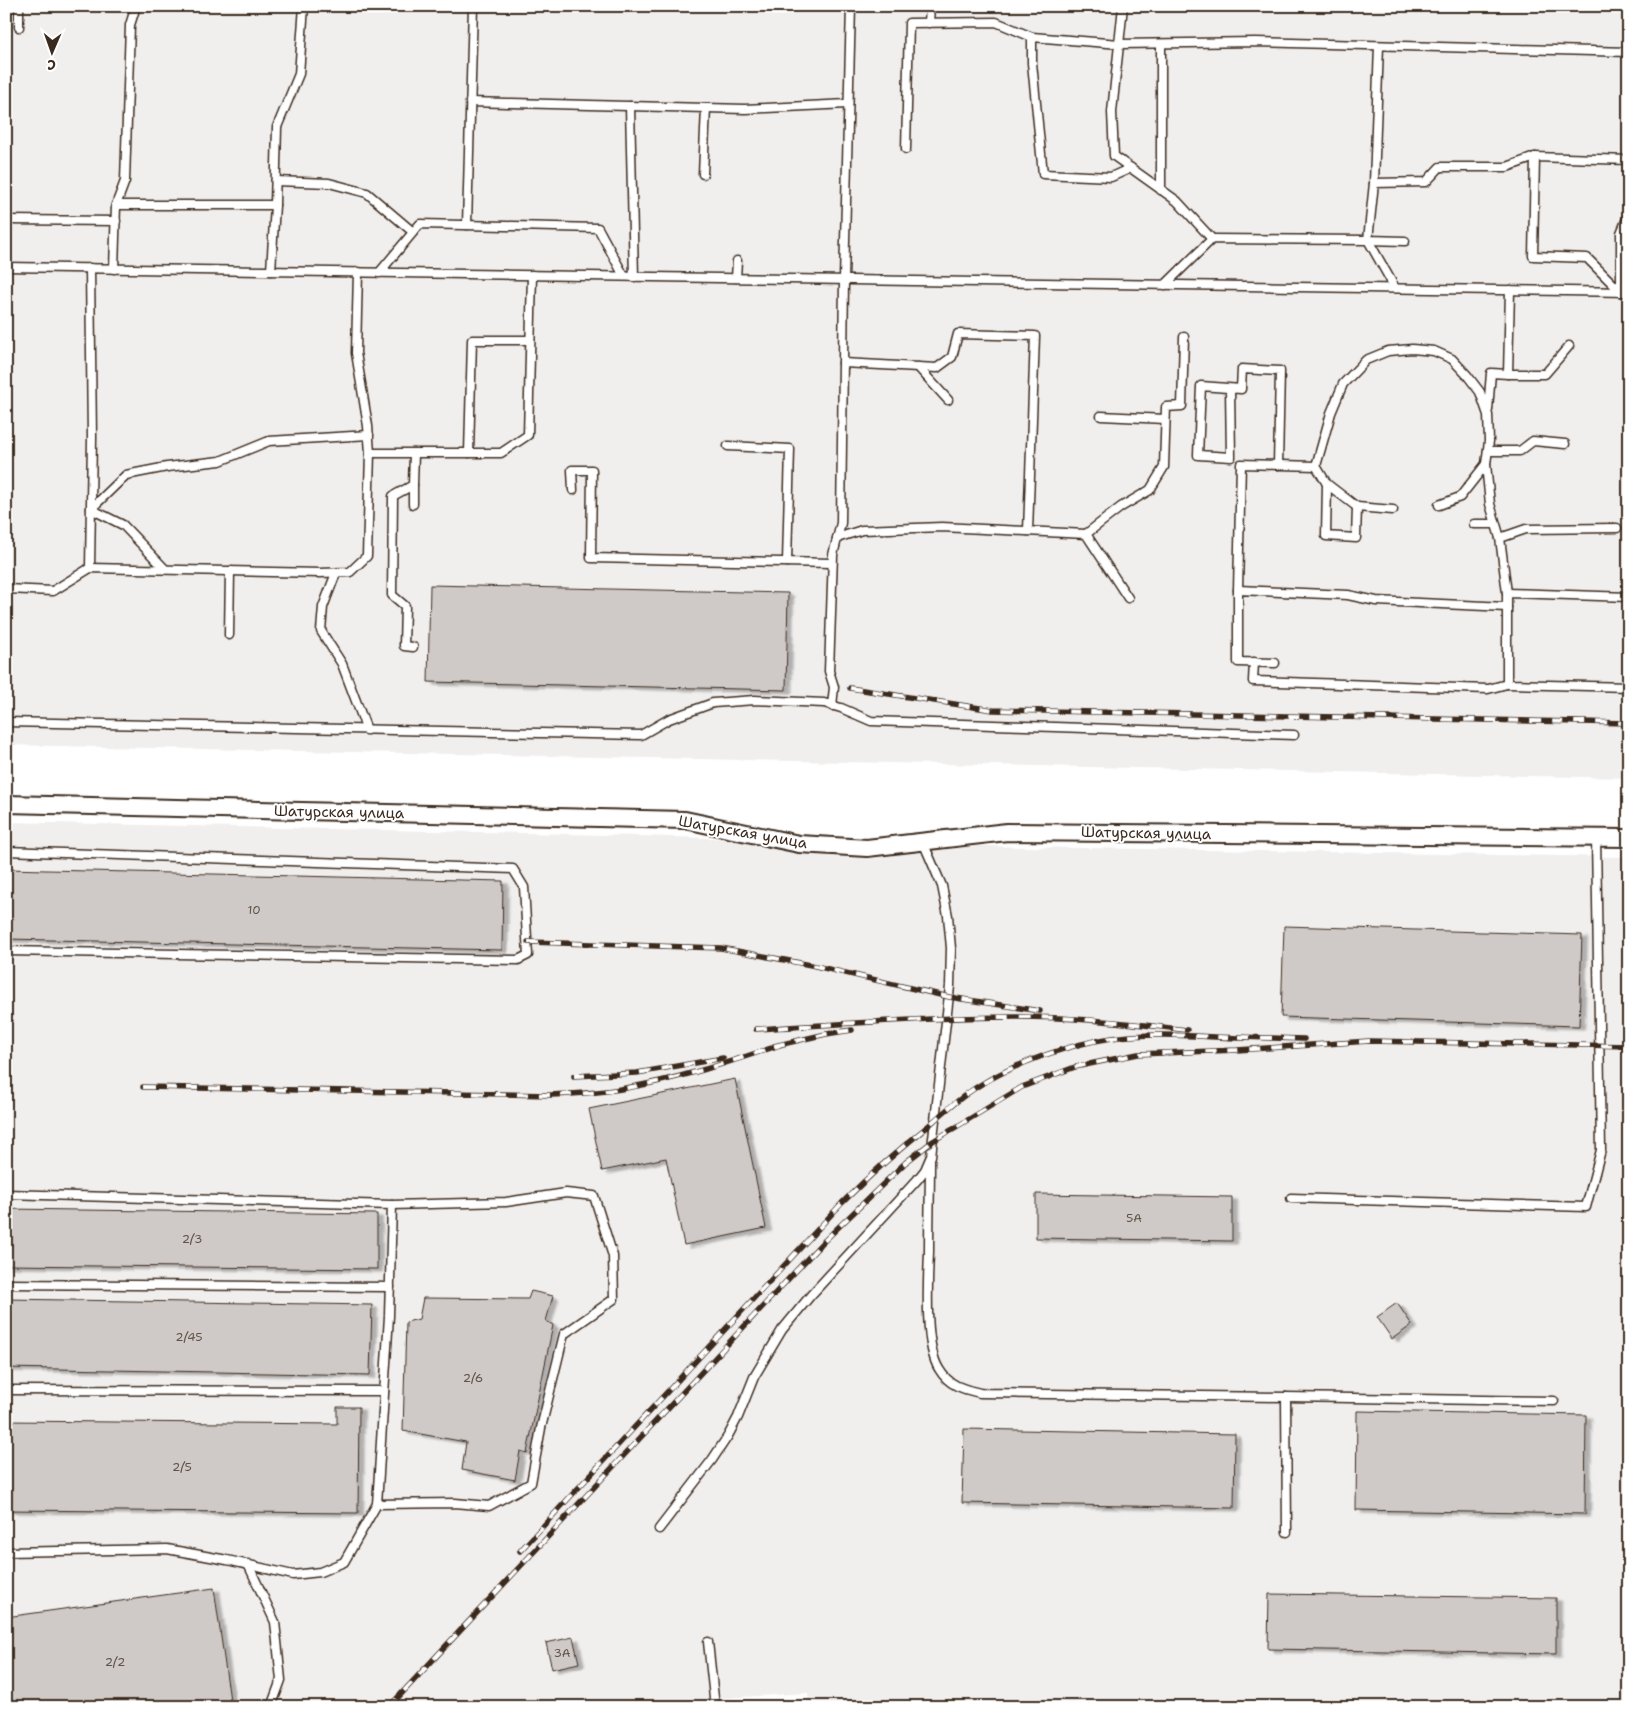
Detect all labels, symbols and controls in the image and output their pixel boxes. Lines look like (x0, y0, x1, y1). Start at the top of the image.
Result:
north arrow (28, 28, 78, 78)
text: С (47, 56, 56, 74)
street label: Шатурская улица (274, 801, 405, 823)
street label: Шатурская улица (677, 811, 810, 853)
street label: Шатурская улица (1081, 822, 1212, 844)
house number: 10 (247, 902, 261, 918)
house number: 5А (1126, 1210, 1142, 1226)
house number: 2/3 (182, 1231, 202, 1247)
house number: 2/45 (175, 1329, 203, 1345)
house number: 2/6 (463, 1370, 483, 1386)
house number: 2/5 (172, 1459, 192, 1475)
house number: 3А (553, 1645, 571, 1661)
house number: 2/2 (105, 1654, 125, 1670)

